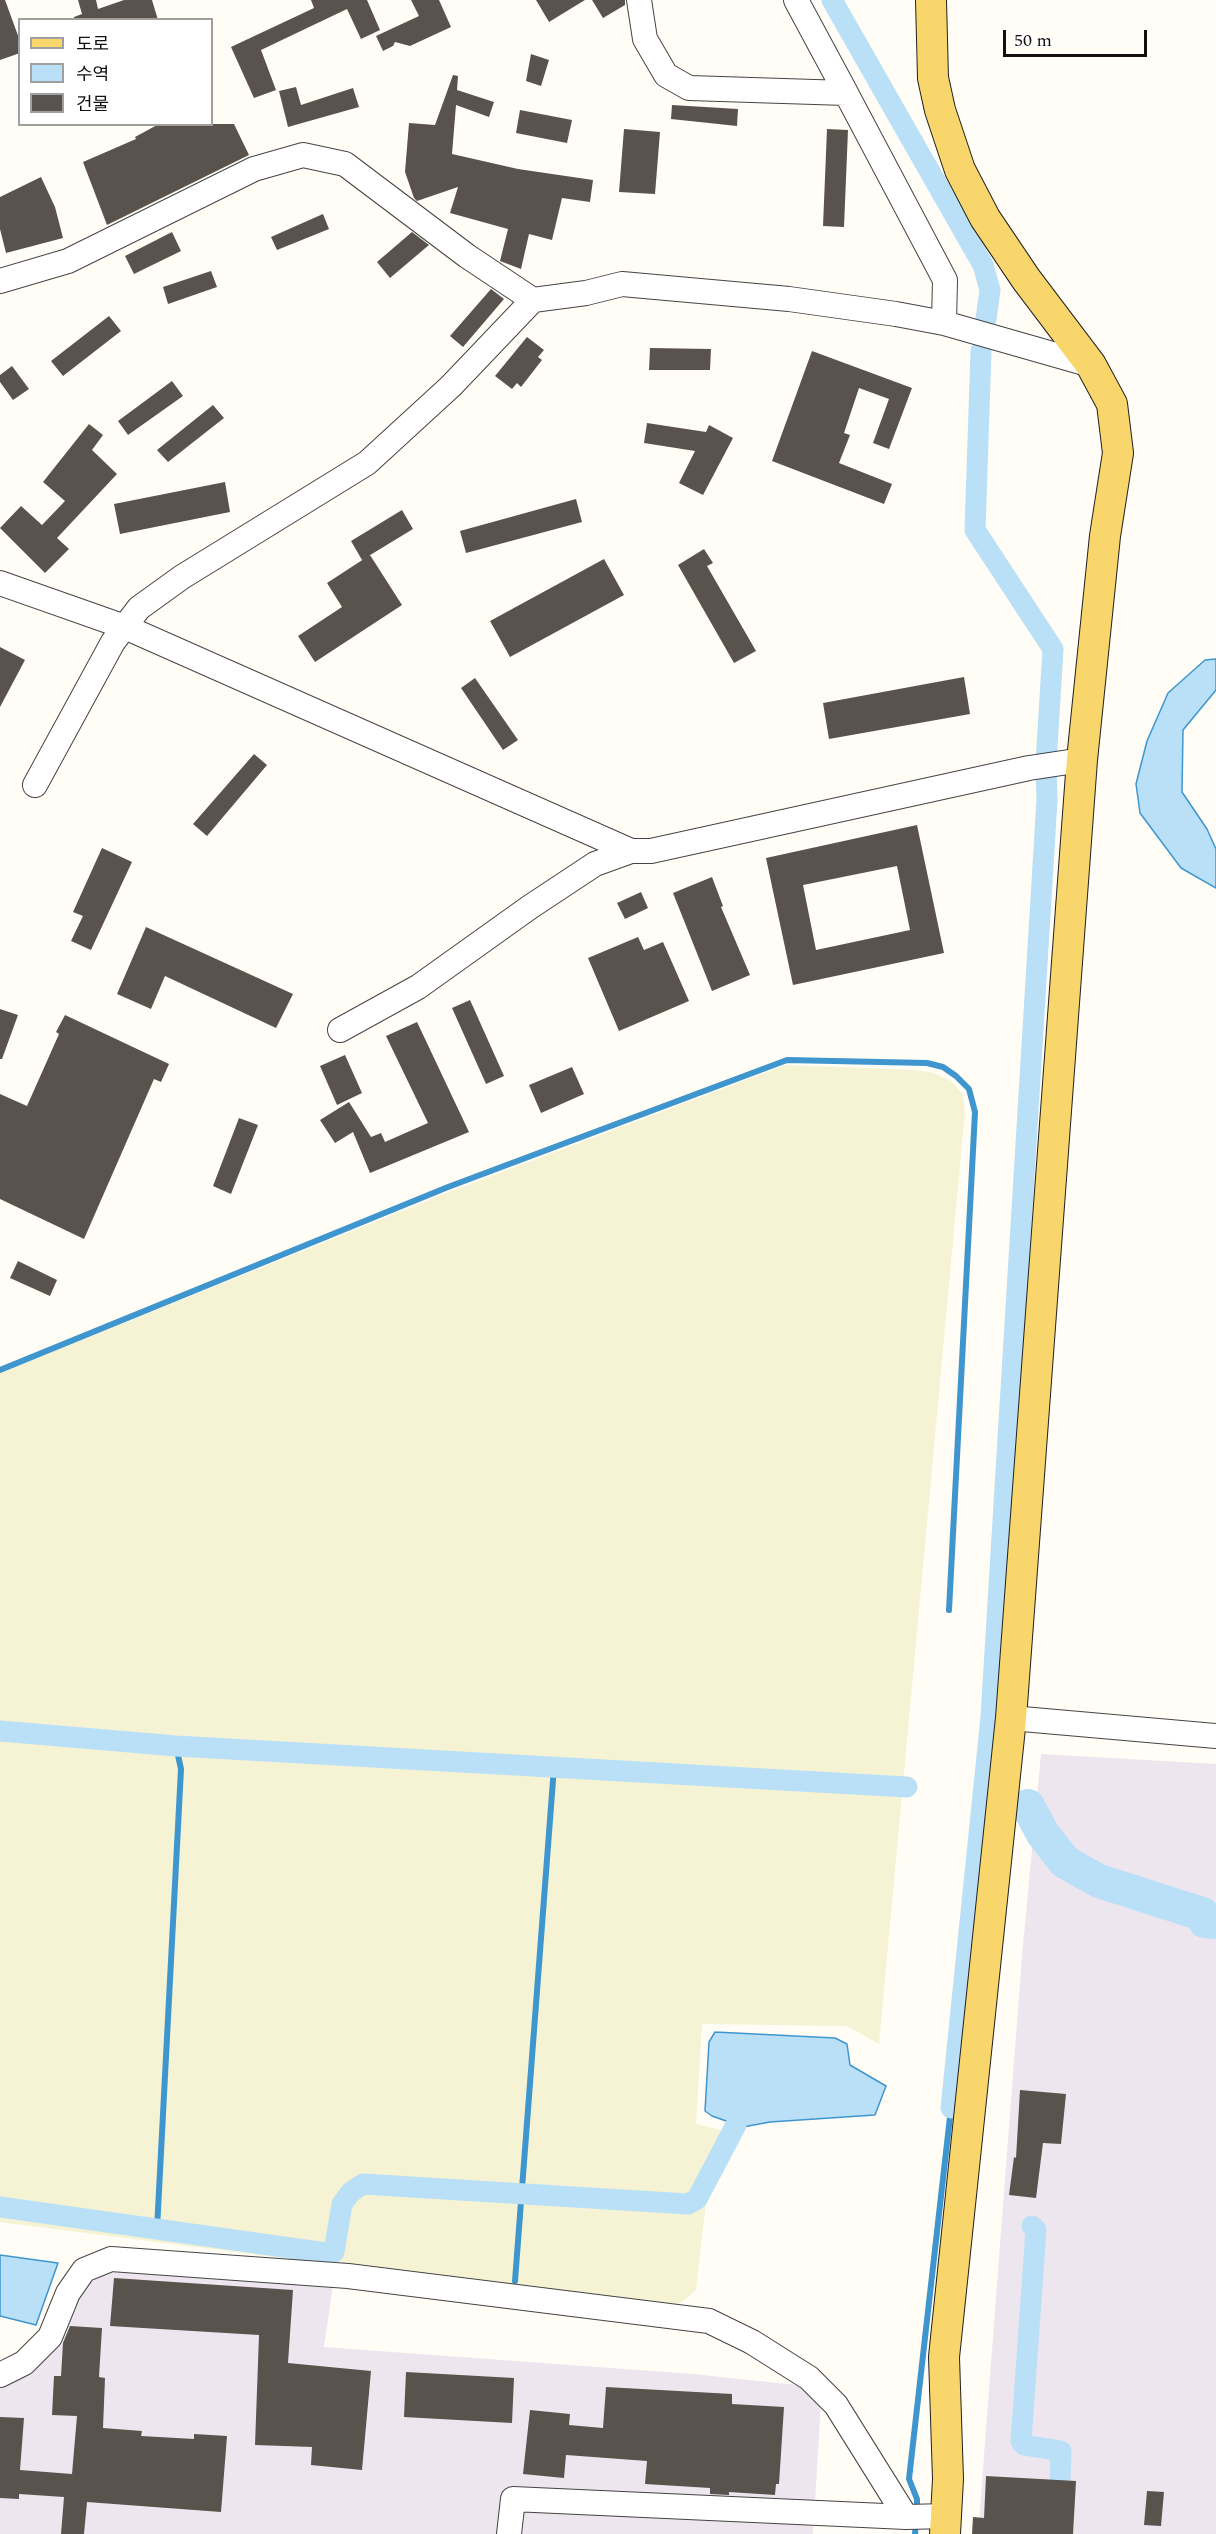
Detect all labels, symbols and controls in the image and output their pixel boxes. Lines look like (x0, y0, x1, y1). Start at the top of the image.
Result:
legend (18, 18, 213, 126)
scale bar (1006, 18, 1150, 56)
text: 50 m (1014, 27, 1052, 54)
text: 도로 (76, 31, 109, 58)
text: 수역 (76, 61, 109, 88)
text: 건물 (76, 91, 109, 118)

